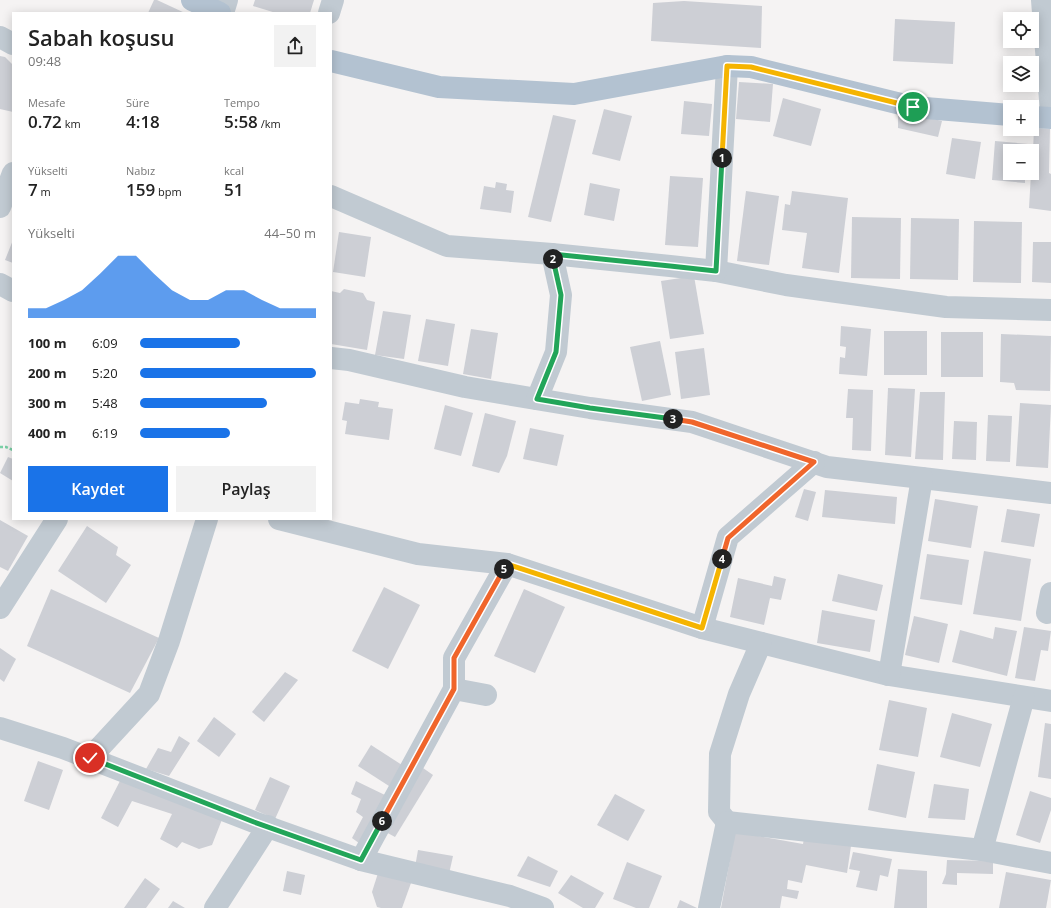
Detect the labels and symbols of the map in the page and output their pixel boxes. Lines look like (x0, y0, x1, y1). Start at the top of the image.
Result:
pin (896, 90, 930, 124)
pin: 1 (712, 148, 732, 168)
pin: 2 (543, 249, 563, 269)
pin: 3 (663, 409, 683, 429)
pin: 4 (712, 549, 732, 569)
pin: 5 (494, 559, 514, 579)
pin (73, 741, 107, 775)
pin: 6 (372, 811, 392, 831)

